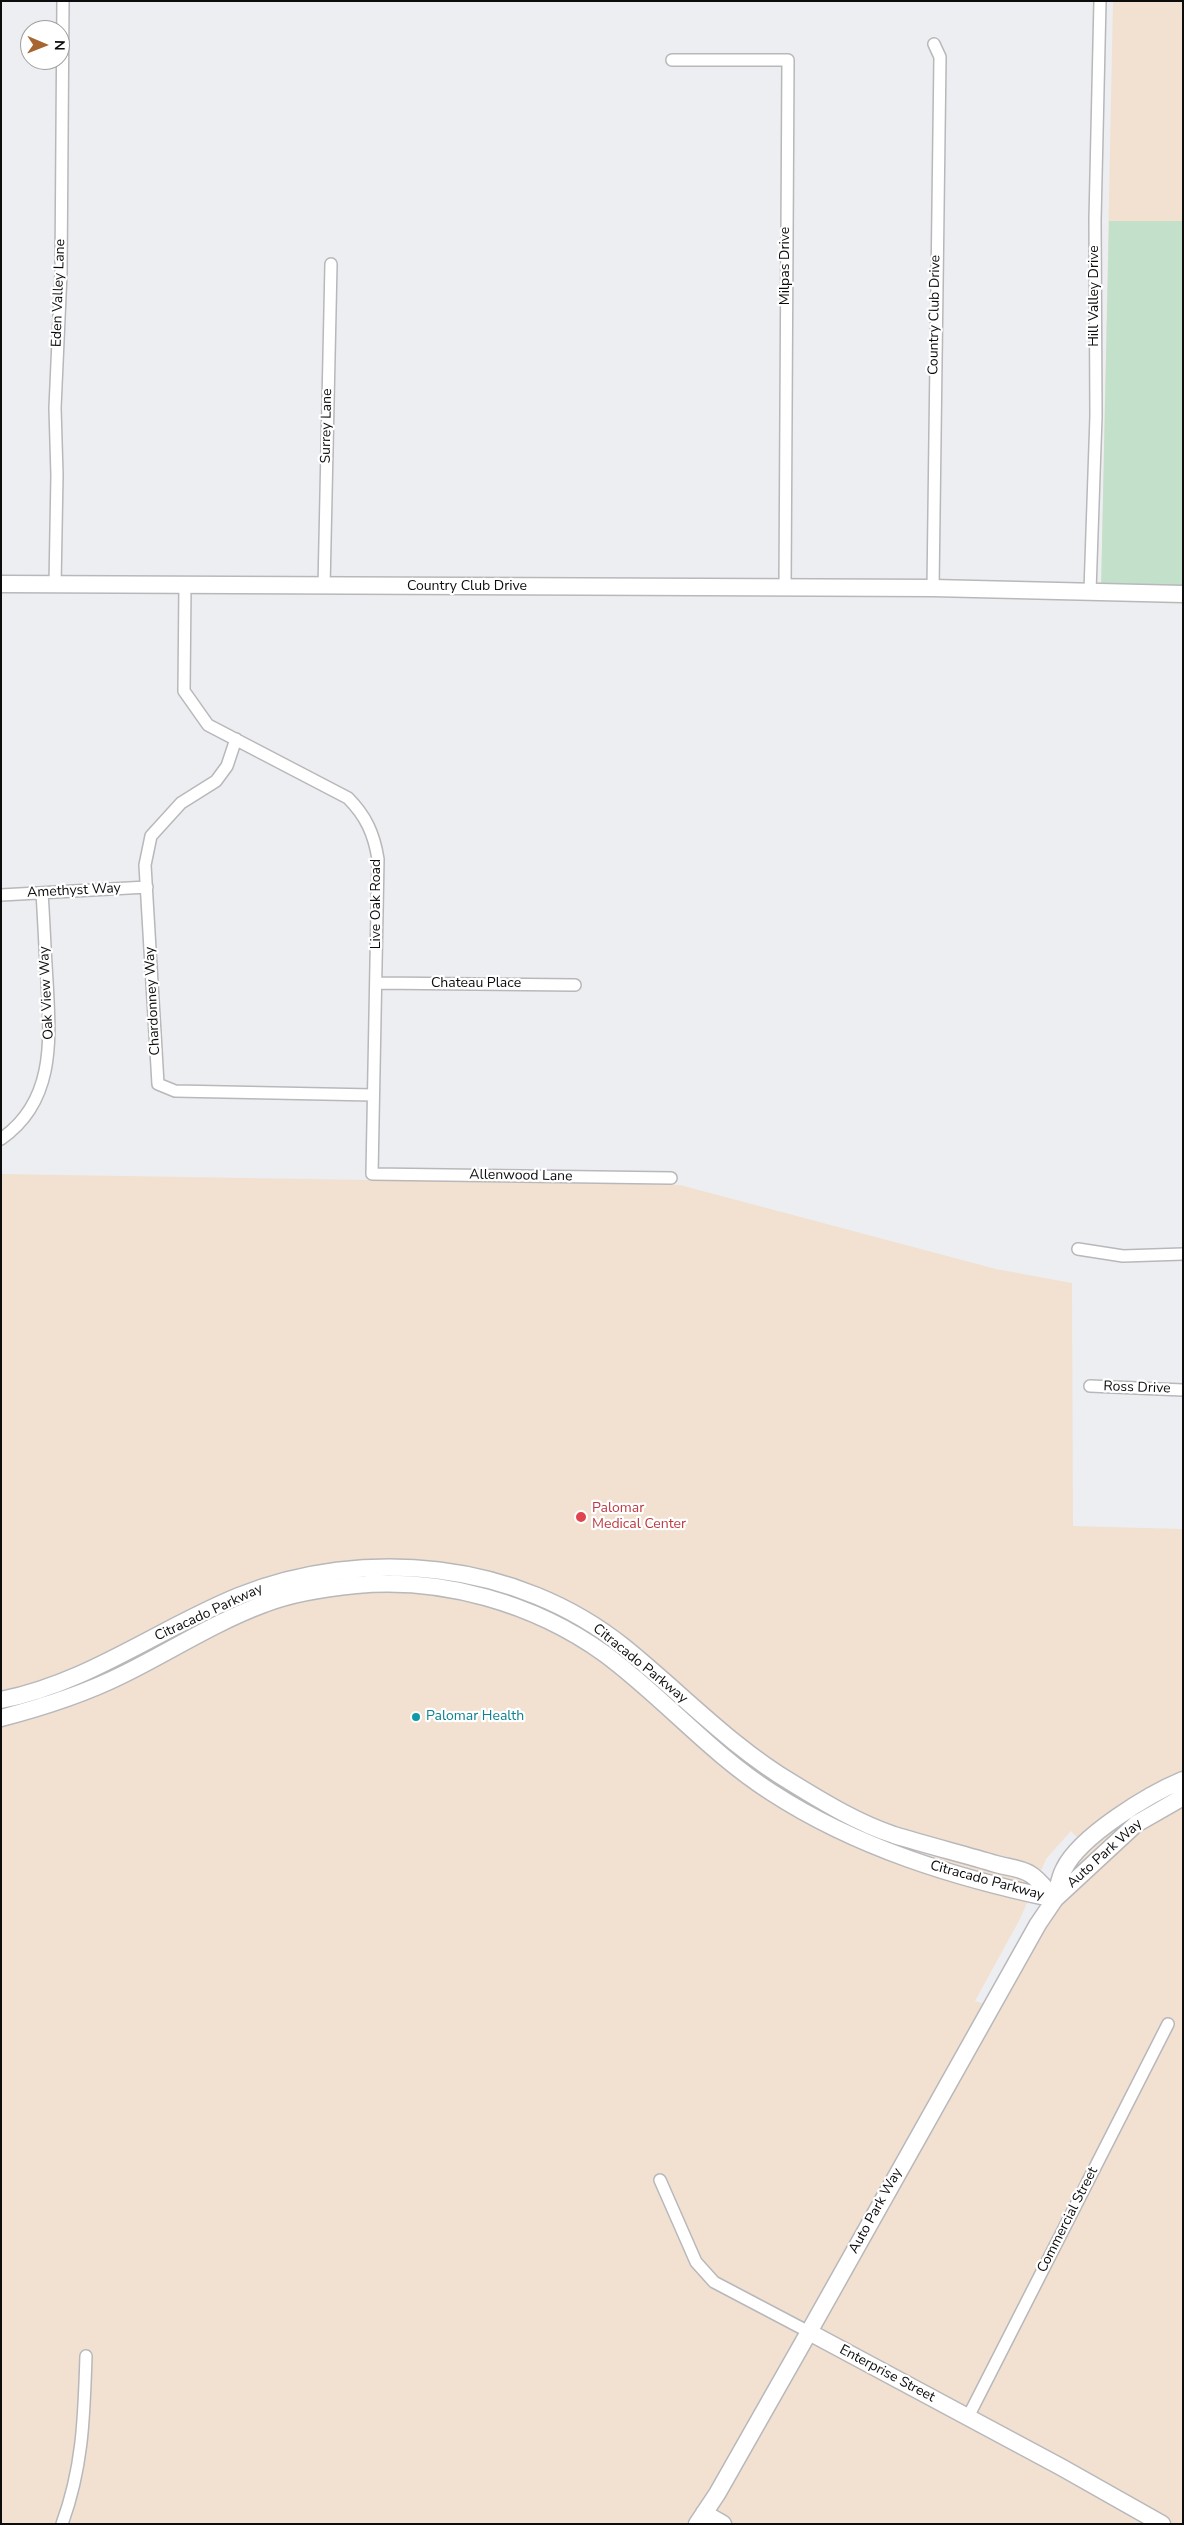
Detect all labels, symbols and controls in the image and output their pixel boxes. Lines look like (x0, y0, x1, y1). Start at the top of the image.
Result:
north arrow (20, 20, 70, 70)
text: N (50, 40, 69, 51)
street label: Milpas Drive (778, 227, 794, 305)
street label: Eden Valley Lane (49, 239, 69, 347)
street label: Hill Valley Drive (1087, 245, 1103, 347)
street label: Country Club Drive (926, 255, 944, 375)
street label: Surrey Lane (318, 388, 336, 464)
street label: Country Club Drive (407, 579, 527, 595)
street label: Live Oak Road (369, 859, 385, 949)
street label: Amethyst Way (27, 880, 121, 902)
street label: Oak View Way (36, 946, 58, 1040)
street label: Chardonney Way (142, 946, 164, 1056)
street label: Chateau Place (431, 976, 521, 992)
street label: Allenwood Lane (469, 1167, 573, 1185)
street label: Ross Drive (1103, 1378, 1171, 1398)
place label: Palomar Medical Center (592, 1501, 686, 1534)
marker: Palomar Medical Center (574, 1510, 588, 1524)
street label: Citracado Parkway (152, 1581, 266, 1645)
street label: Citracado Parkway (589, 1621, 691, 1707)
place label: Palomar Health (426, 1709, 524, 1725)
marker: Palomar Health (410, 1711, 422, 1723)
street label: Auto Park Way (1064, 1816, 1146, 1892)
street label: Citracado Parkway (928, 1858, 1046, 1904)
street label: Commercial Street (1034, 2164, 1102, 2276)
street label: Auto Park Way (846, 2165, 906, 2257)
street label: Enterprise Street (836, 2342, 938, 2406)

